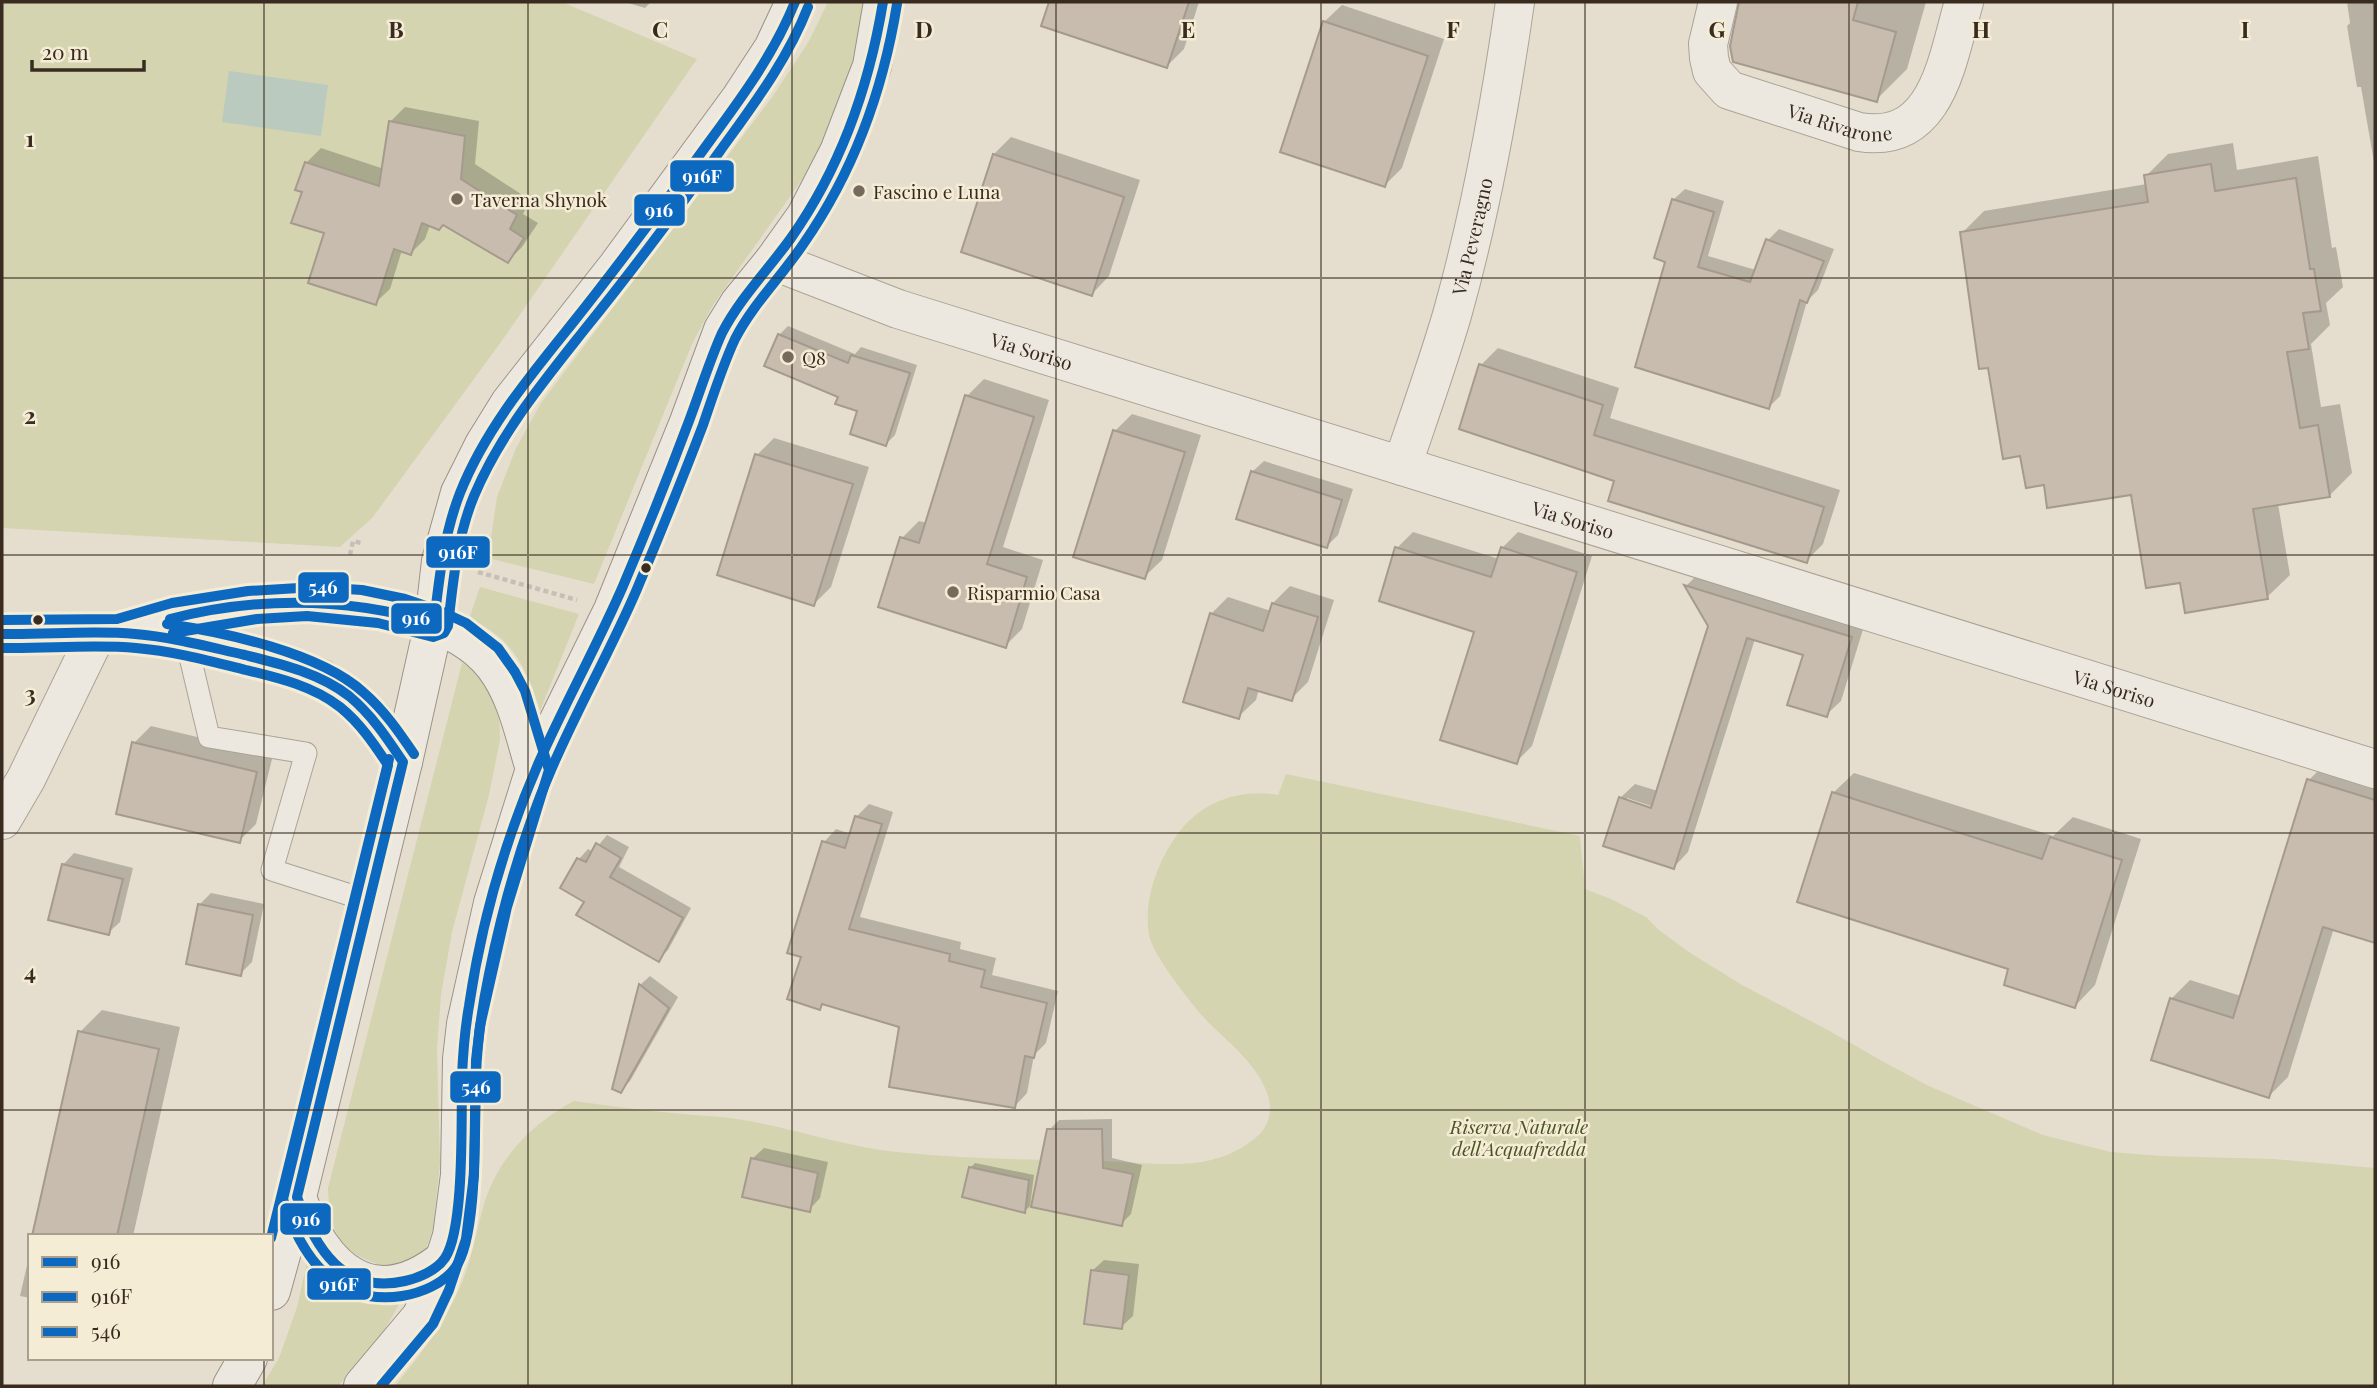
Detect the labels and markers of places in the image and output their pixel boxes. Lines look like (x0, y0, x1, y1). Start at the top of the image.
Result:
place label: Fascino e Luna (873, 178, 1001, 204)
marker: Fascino e Luna (851, 183, 867, 199)
place label: Taverna Shynok (471, 186, 608, 212)
marker: Taverna Shynok (449, 191, 465, 207)
place label: Q8 (802, 344, 826, 370)
marker: Q8 (780, 349, 796, 365)
unlabelled marker (639, 561, 653, 575)
place label: Risparmio Casa (967, 579, 1101, 605)
marker: Risparmio Casa (945, 584, 961, 600)
unlabelled marker (31, 613, 45, 627)

